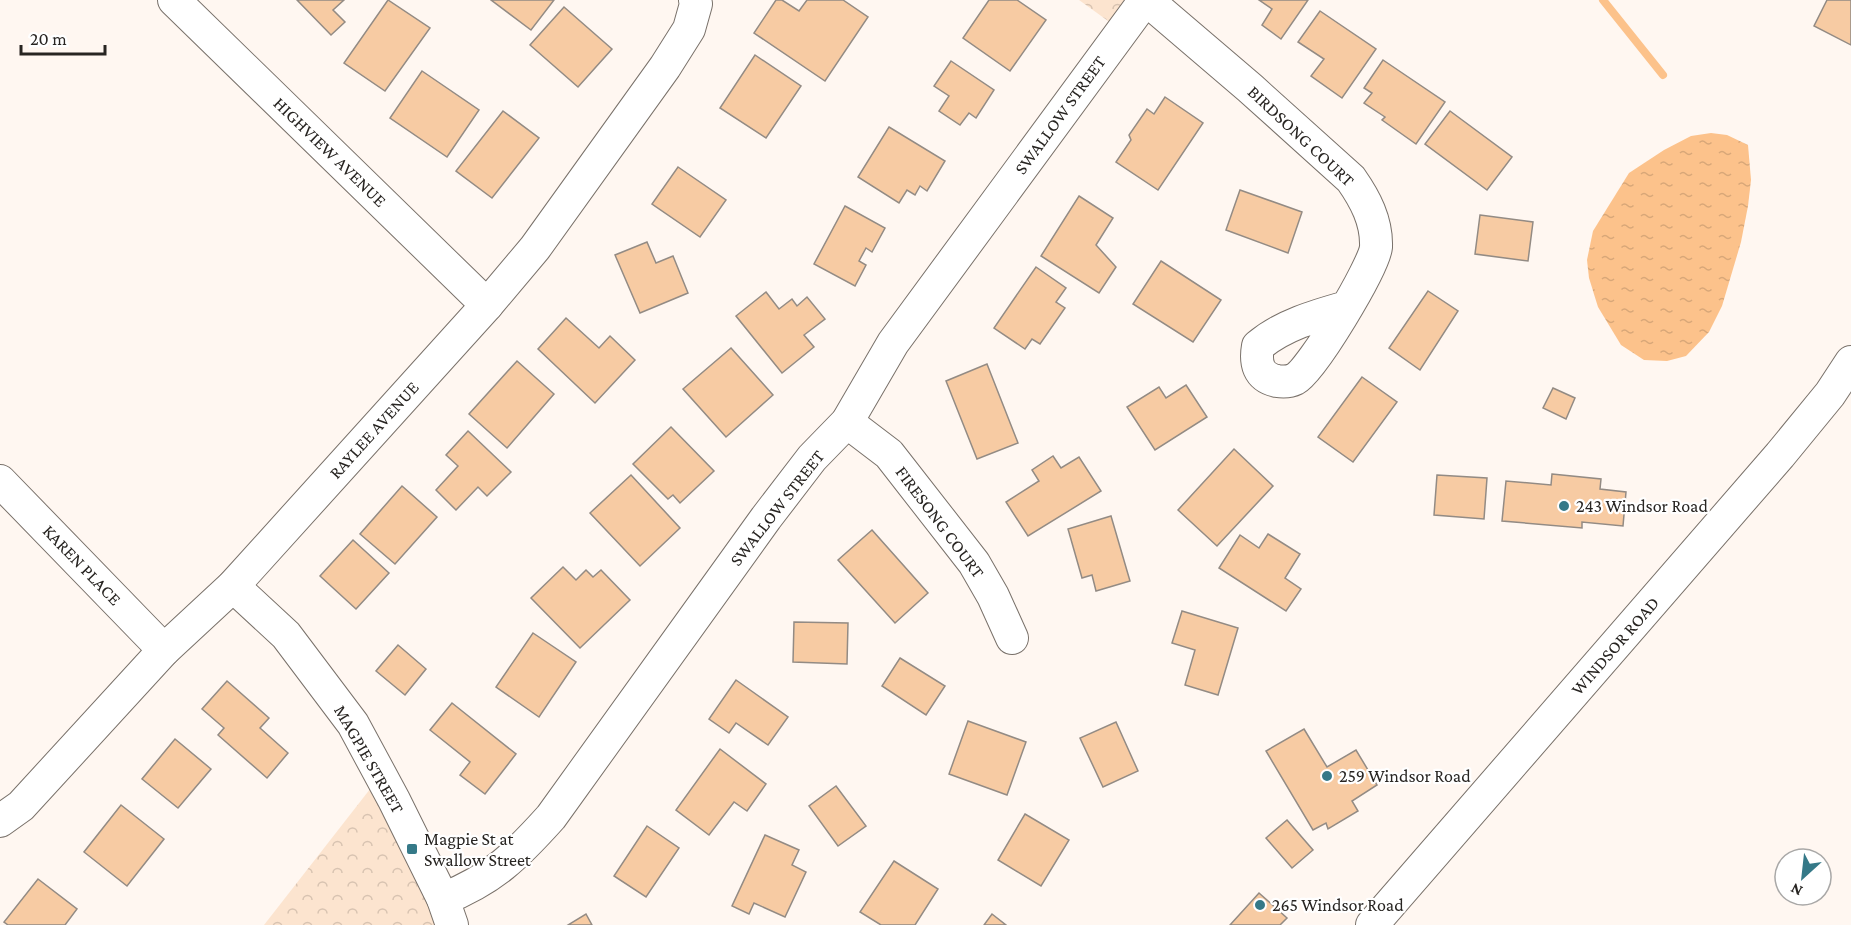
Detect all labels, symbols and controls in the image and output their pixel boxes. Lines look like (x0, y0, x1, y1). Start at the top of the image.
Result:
scale bar (21, 18, 105, 56)
text: 20 m (30, 29, 67, 49)
street label: SWALLOW STREET (1010, 52, 1110, 178)
street label: BIRDSONG COURT (1244, 82, 1358, 190)
street label: HIGHVIEW AVENUE (270, 93, 391, 211)
street label: RAYLEE AVENUE (325, 377, 423, 483)
street label: SWALLOW STREET (726, 446, 829, 570)
street label: FIRESONG COURT (891, 462, 989, 582)
place label: 243 Windsor Road (1576, 496, 1708, 516)
marker: 243 Windsor Road (1557, 499, 1571, 513)
street label: KAREN PLACE (39, 521, 125, 609)
street label: WINDSOR ROAD (1567, 593, 1663, 699)
street label: MAGPIE STREET (330, 701, 408, 817)
place label: 259 Windsor Road (1339, 766, 1471, 786)
marker: 259 Windsor Road (1320, 769, 1334, 783)
place label: Magpie St at Swallow Street (424, 829, 532, 870)
marker: Magpie St at Swallow Street (405, 842, 419, 856)
north arrow (1773, 847, 1833, 907)
text: N (1788, 880, 1805, 900)
place label: 265 Windsor Road (1272, 895, 1404, 915)
marker: 265 Windsor Road (1253, 898, 1267, 912)

